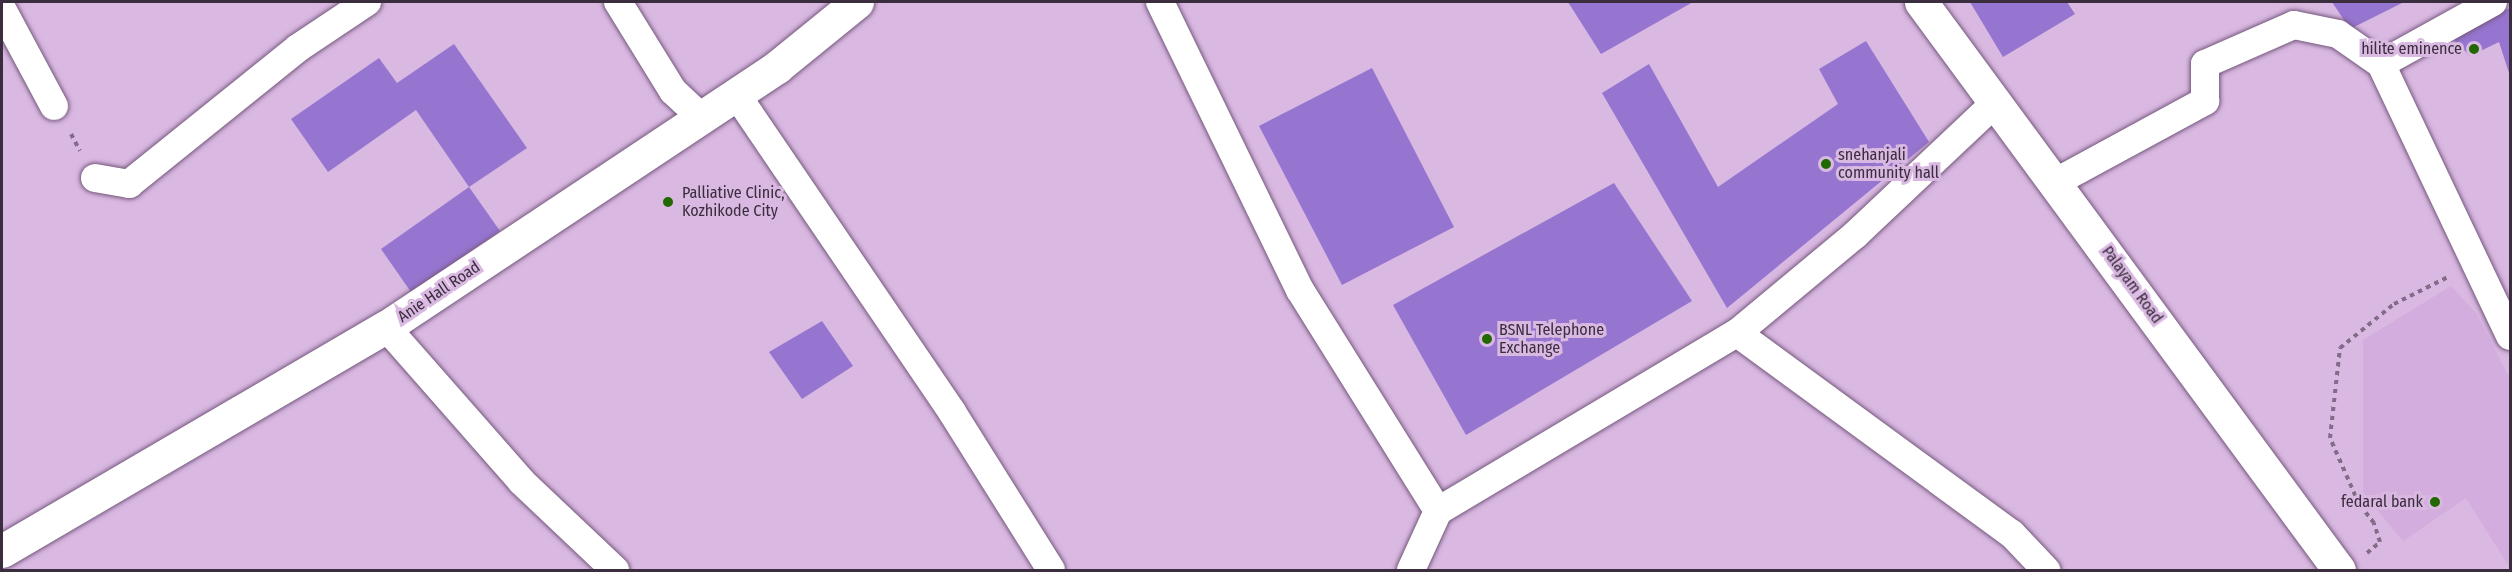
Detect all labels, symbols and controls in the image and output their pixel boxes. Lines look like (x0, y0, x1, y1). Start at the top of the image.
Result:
place label: hilite eminence (2361, 39, 2462, 59)
marker: hilite eminence (2467, 42, 2481, 56)
place label: snehanjali community hall (1838, 145, 1939, 183)
marker: snehanjali community hall (1819, 157, 1833, 171)
place label: Palliative Clinic, Kozhikode City (682, 183, 785, 221)
marker: Palliative Clinic, Kozhikode City (659, 193, 677, 211)
street label: Palayam Road (2098, 243, 2166, 327)
street label: Anie Hall Road (394, 257, 484, 327)
place label: BSNL Telephone Exchange (1499, 320, 1604, 358)
marker: BSNL Telephone Exchange (1480, 332, 1494, 346)
place label: fedaral bank (2341, 492, 2423, 512)
marker: fedaral bank (2428, 495, 2442, 509)

